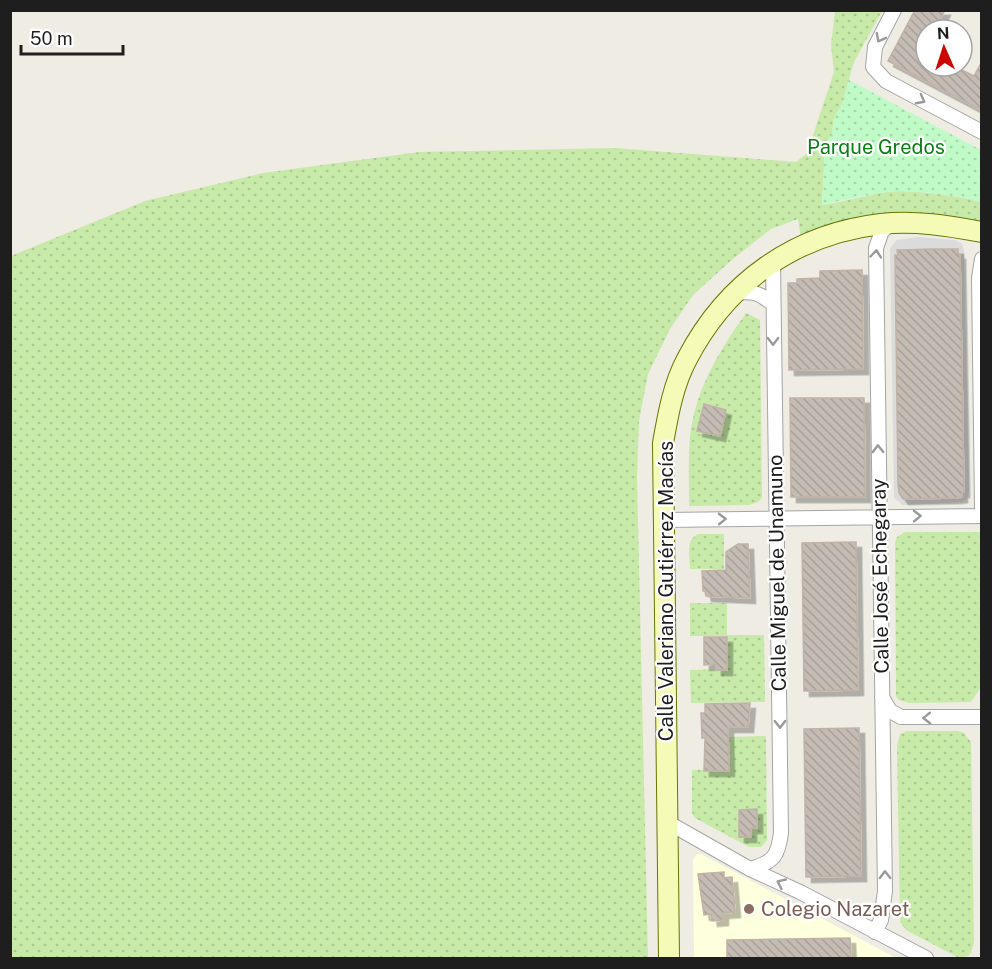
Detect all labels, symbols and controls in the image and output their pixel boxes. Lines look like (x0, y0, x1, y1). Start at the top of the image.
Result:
scale bar (21, 18, 123, 56)
north arrow (914, 18, 974, 78)
text: N (936, 24, 950, 43)
text: 50 m (30, 28, 73, 49)
one-way arrow (876, 31, 887, 42)
one-way arrow (915, 93, 926, 104)
park label: Parque Gredos (807, 135, 945, 159)
one-way arrow (869, 250, 882, 259)
one-way arrow (767, 336, 779, 345)
street label: Calle Valeriano Gutiérrez Macías (654, 441, 678, 741)
one-way arrow (872, 444, 884, 453)
street label: Calle Miguel de Unamuno (763, 454, 791, 692)
street label: Calle José Echegaray (866, 478, 894, 674)
one-way arrow (913, 510, 922, 523)
one-way arrow (718, 513, 727, 525)
one-way arrow (923, 712, 932, 724)
one-way arrow (773, 720, 786, 729)
one-way arrow (879, 870, 891, 879)
one-way arrow (776, 878, 787, 890)
place label: Colegio Nazaret (761, 897, 909, 921)
marker: Colegio Nazaret (742, 902, 756, 916)

